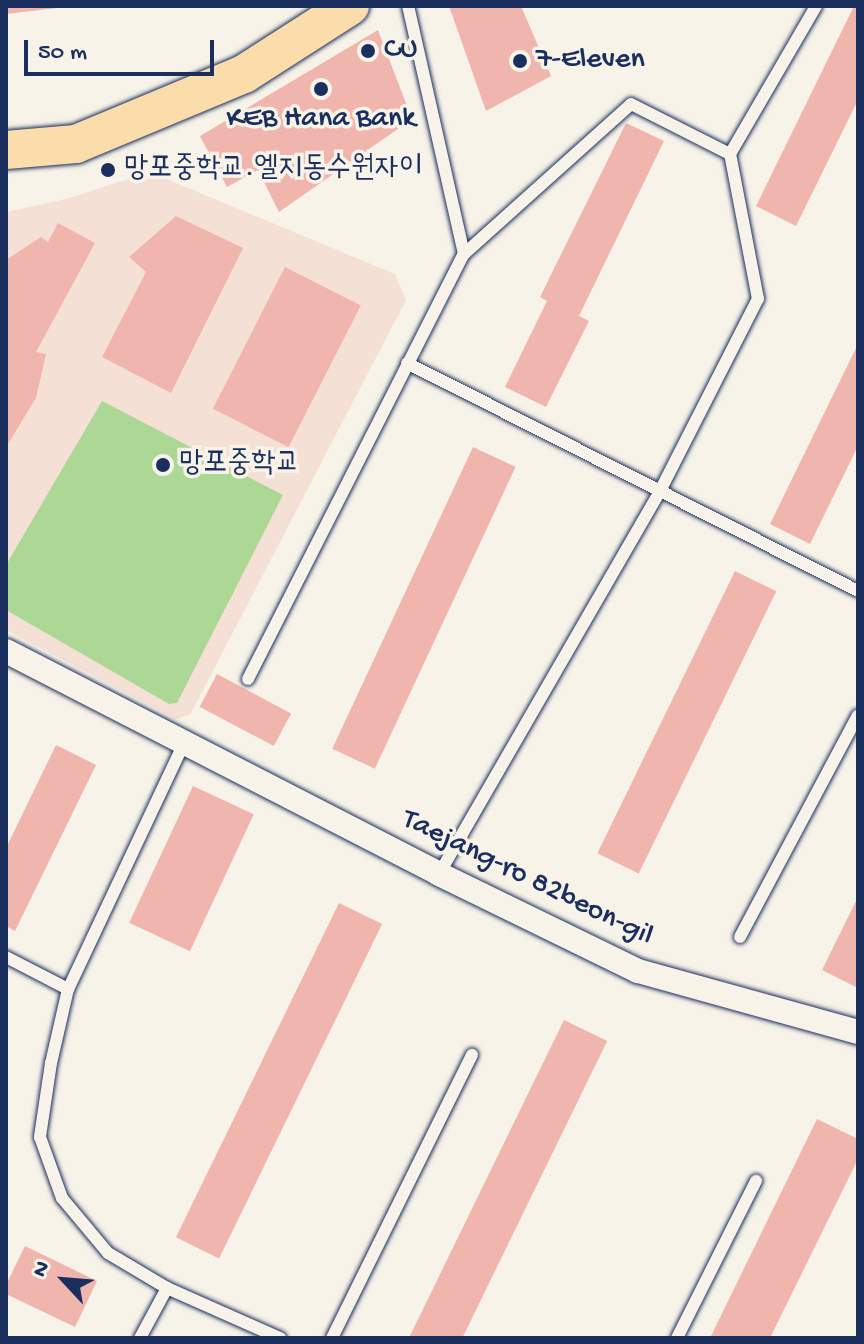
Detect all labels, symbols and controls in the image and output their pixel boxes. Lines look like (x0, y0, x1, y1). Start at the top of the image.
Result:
scale bar (28, 24, 218, 74)
place label: CU (384, 33, 418, 69)
text: 50 m (38, 39, 87, 68)
marker: CU (359, 42, 377, 60)
place label: 7-Eleven (536, 43, 645, 79)
marker: 7-Eleven (511, 52, 529, 70)
marker: KEB Hana Bank (312, 80, 330, 98)
place label: KEB Hana Bank (226, 102, 416, 138)
place label: 망포중학교.엘지동수원자이 (124, 152, 423, 188)
marker: 망포중학교.엘지동수원자이 (99, 161, 117, 179)
place label: 망포중학교 (179, 447, 300, 483)
marker: 망포중학교 (154, 456, 172, 474)
street label: Taejang-ro 82beon-gil (396, 803, 658, 955)
north arrow (24, 1240, 104, 1320)
text: N (28, 1257, 57, 1282)

